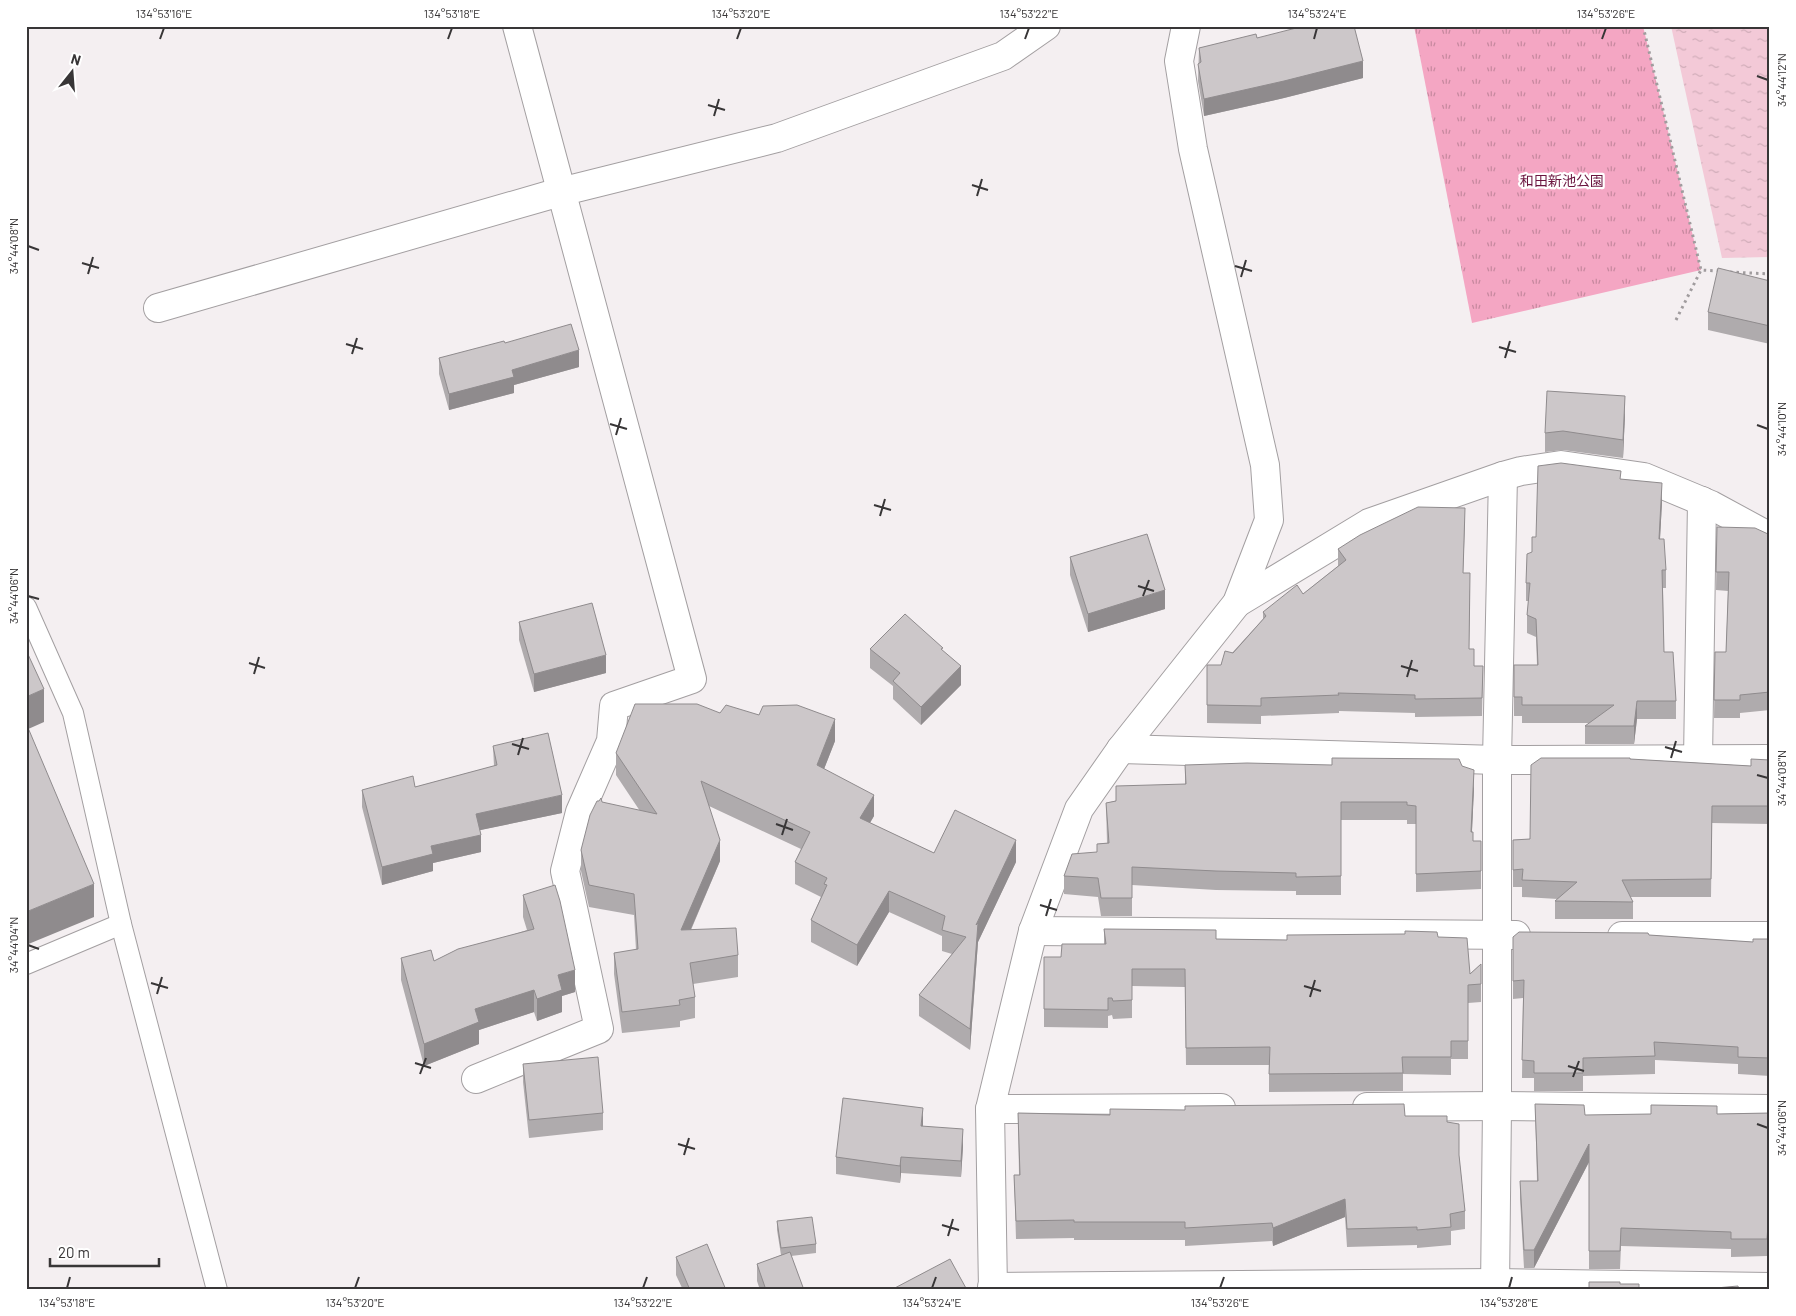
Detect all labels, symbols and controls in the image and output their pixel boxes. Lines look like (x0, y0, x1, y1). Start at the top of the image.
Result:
text: 134°53'16"E (136, 6, 192, 20)
text: 134°53'18"E (424, 6, 480, 20)
text: 134°53'20"E (711, 6, 771, 20)
text: 134°53'22"E (1000, 6, 1058, 20)
text: 134°53'24"E (1288, 6, 1346, 20)
text: 134°53'26"E (1577, 6, 1635, 20)
north arrow (48, 48, 98, 98)
text: N (69, 50, 83, 69)
text: 34°44'12"N (1774, 53, 1788, 107)
park label: 和田新池公園 (1520, 172, 1604, 189)
text: 34°44'08"N (6, 218, 20, 274)
text: 34°44'10"N (1774, 402, 1788, 456)
text: 34°44'06"N (6, 568, 20, 624)
text: 34°44'08"N (1774, 750, 1788, 806)
text: 34°44'04"N (6, 917, 20, 973)
text: 34°44'06"N (1774, 1100, 1788, 1156)
scale bar (50, 1236, 159, 1268)
text: 20 m (58, 1243, 90, 1261)
text: 134°53'18"E (39, 1295, 95, 1309)
text: 134°53'20"E (325, 1295, 385, 1309)
text: 134°53'22"E (614, 1295, 672, 1309)
text: 134°53'24"E (903, 1295, 961, 1309)
text: 134°53'26"E (1191, 1295, 1249, 1309)
text: 134°53'28"E (1480, 1295, 1538, 1309)

